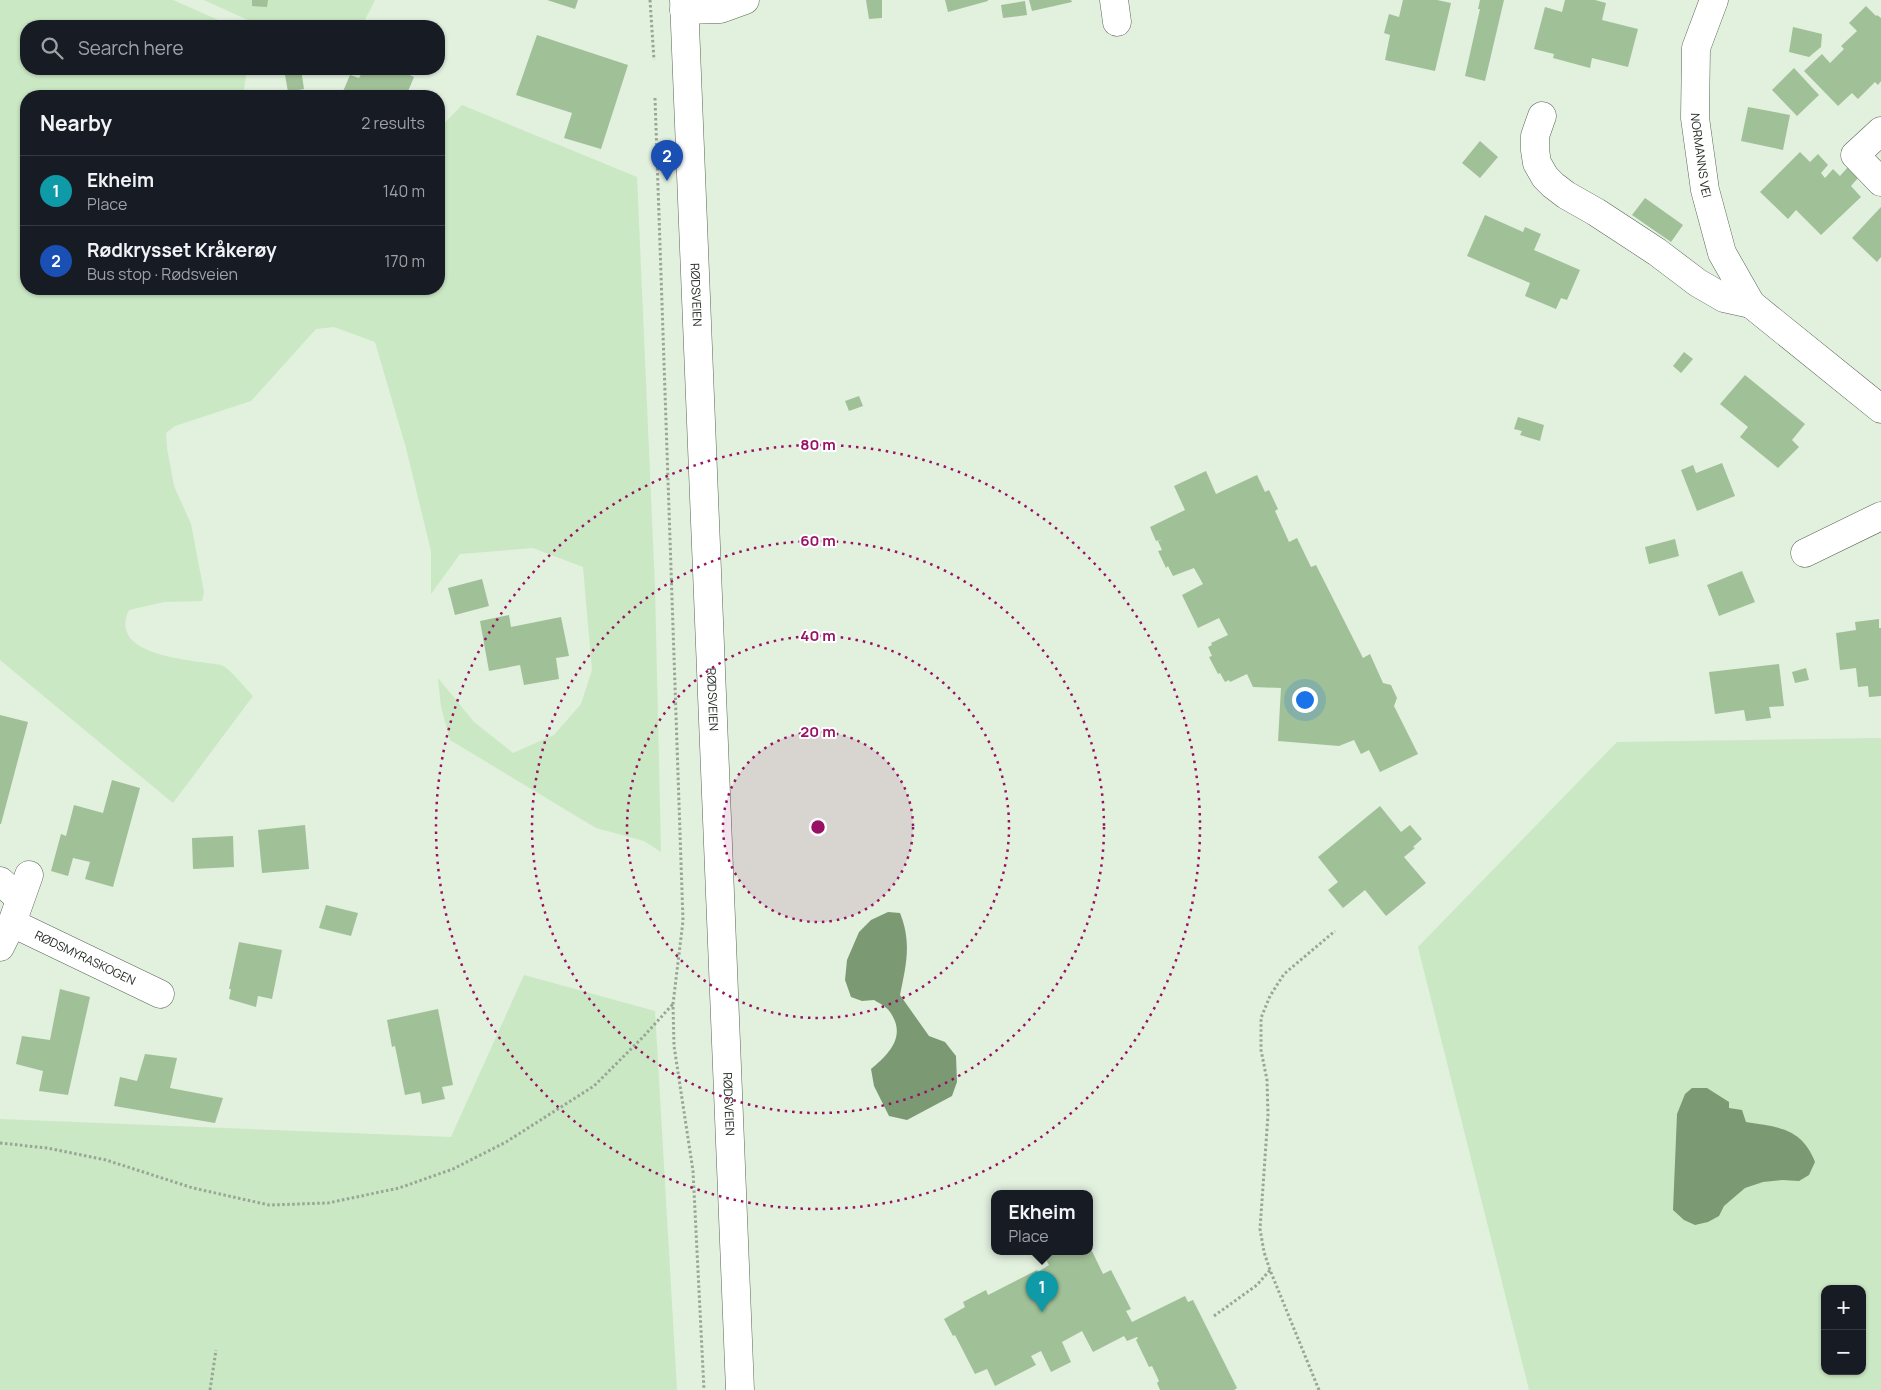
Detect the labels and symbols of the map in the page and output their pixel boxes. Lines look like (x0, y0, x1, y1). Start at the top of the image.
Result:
street label: NORMANNS VEI (1687, 113, 1716, 200)
pin: 2 (651, 140, 683, 181)
street label: RØDSVEIEN (687, 263, 706, 327)
text: 80 m (800, 434, 836, 455)
text: 60 m (800, 530, 836, 551)
text: 40 m (800, 625, 836, 646)
street label: RØDSVEIEN (703, 667, 722, 731)
your location (1292, 687, 1318, 713)
text: 20 m (800, 721, 836, 742)
centre of rings (809, 818, 827, 836)
street label: RØDSMYRASKOGEN (32, 926, 138, 989)
street label: RØDSVEIEN (719, 1072, 739, 1136)
pin: 1 (1026, 1271, 1058, 1312)

